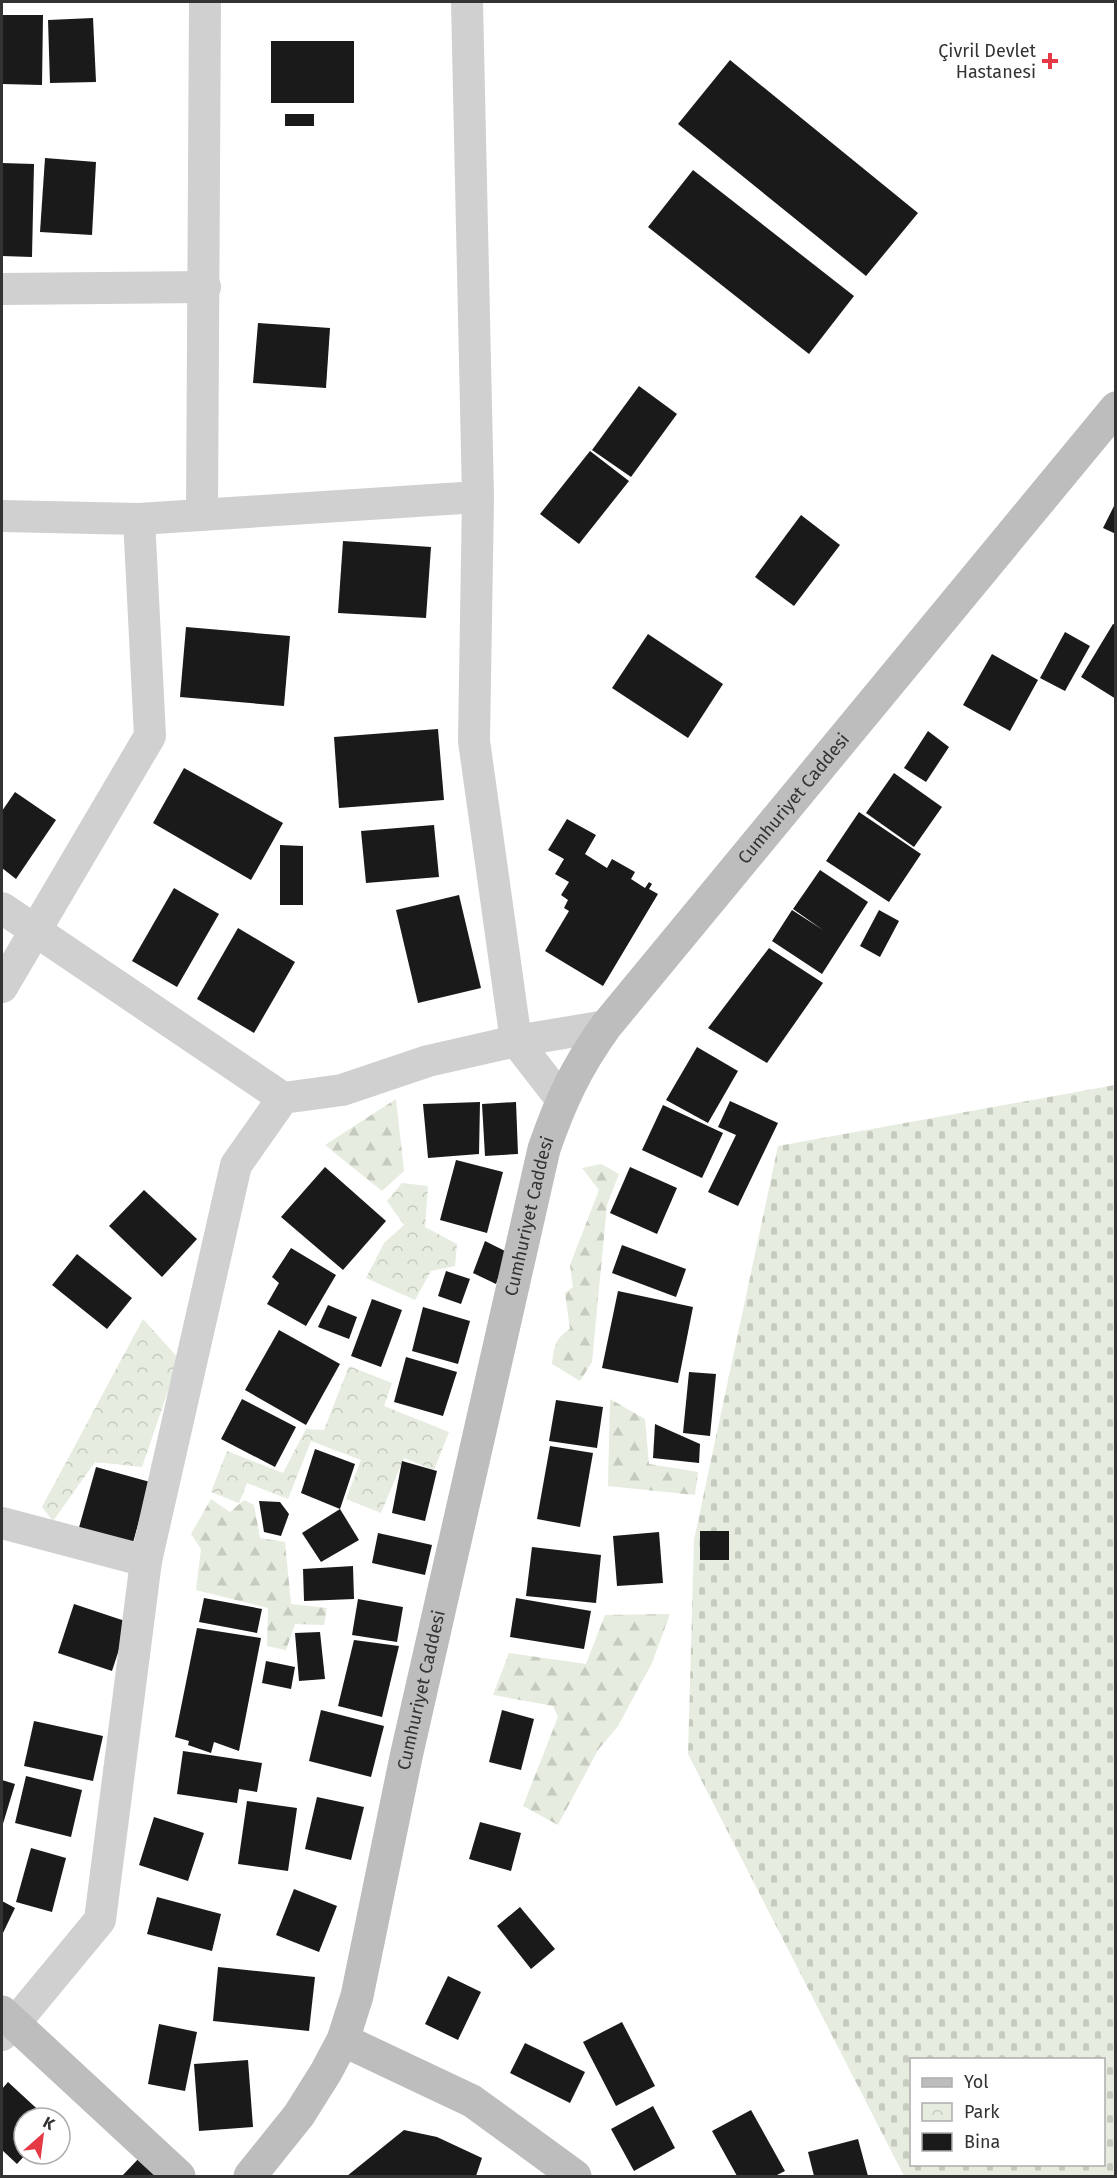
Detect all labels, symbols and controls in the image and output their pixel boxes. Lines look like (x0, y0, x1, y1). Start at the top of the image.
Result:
place label: Çivril Devlet Hastanesi (938, 40, 1036, 83)
marker: Çivril Devlet Hastanesi (1041, 52, 1059, 70)
street label: Cumhuriyet Caddesi (733, 729, 854, 869)
street label: Cumhuriyet Caddesi (500, 1133, 559, 1298)
street label: Cumhuriyet Caddesi (393, 1608, 450, 1772)
legend (910, 2058, 1105, 2166)
text: Yol (964, 2071, 989, 2093)
text: Park (964, 2101, 1000, 2123)
north arrow (12, 2106, 72, 2166)
text: K (40, 2112, 59, 2134)
text: Bina (964, 2131, 1000, 2153)

